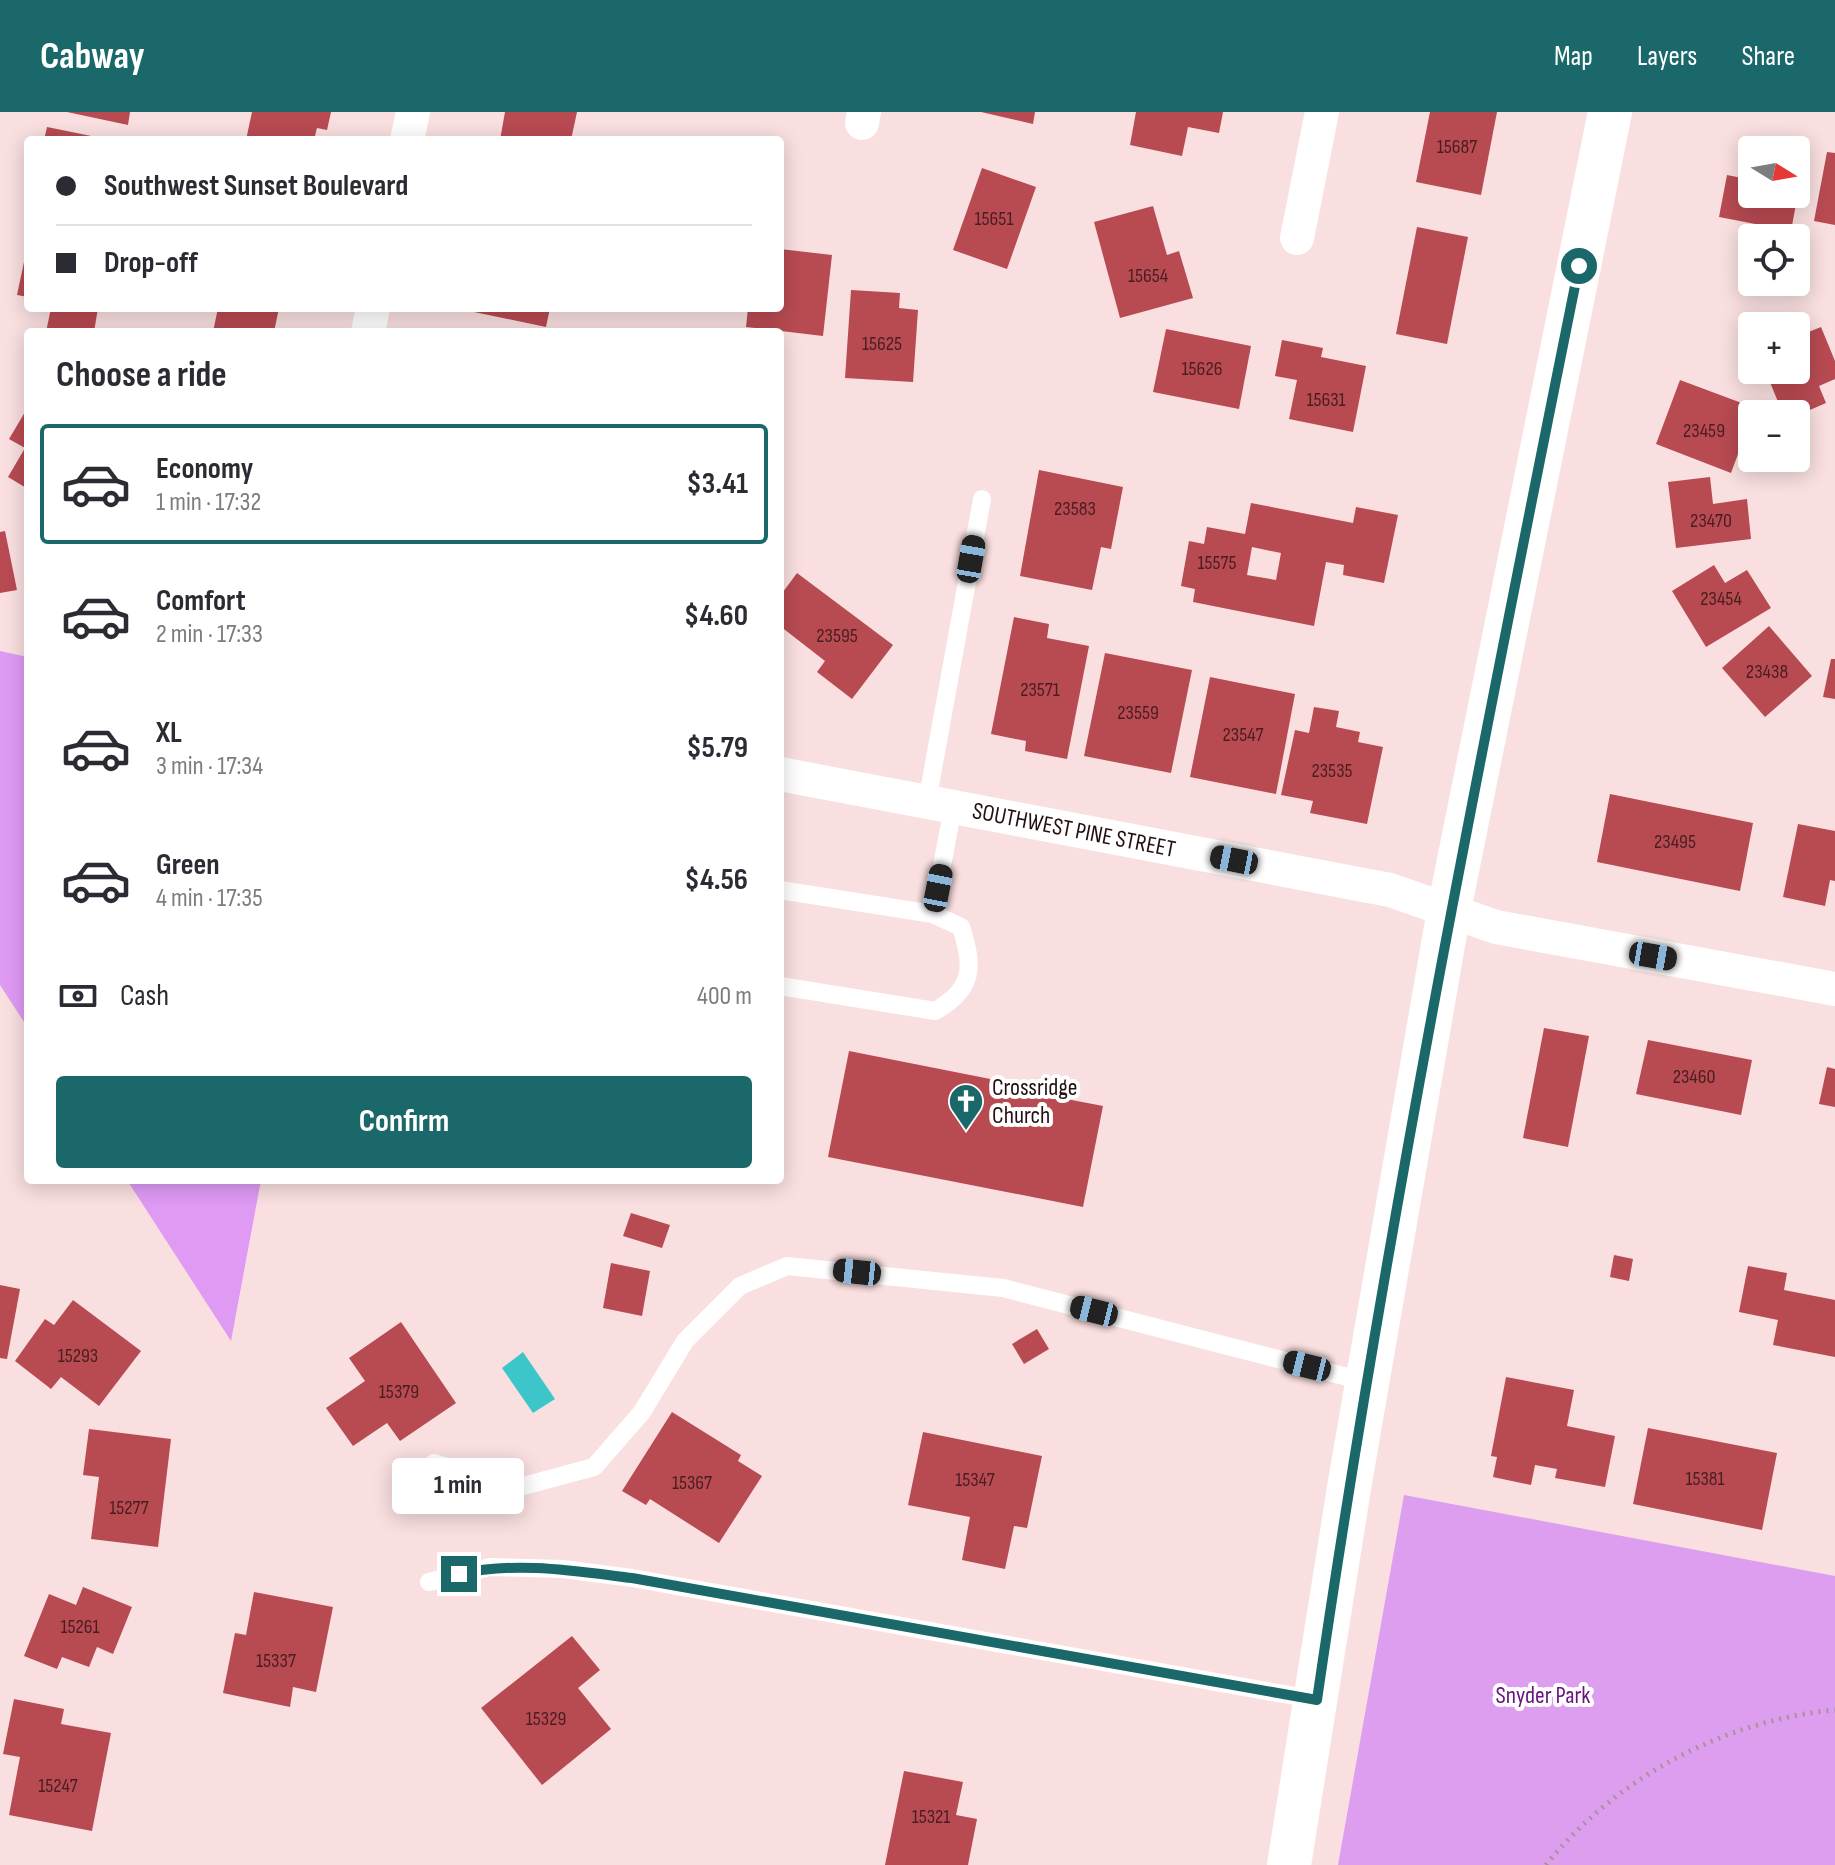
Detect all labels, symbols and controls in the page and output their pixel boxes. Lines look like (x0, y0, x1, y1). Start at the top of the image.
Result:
text: Cabway (40, 34, 145, 79)
text: Map (1554, 40, 1593, 73)
text: Layers (1637, 40, 1697, 73)
text: Share (1741, 40, 1795, 73)
house number: 15687 (1437, 135, 1477, 159)
north arrow (1738, 136, 1810, 208)
map controls (1738, 136, 1810, 472)
text: Southwest Sunset Boulevard (104, 168, 408, 204)
house number: 15651 (975, 207, 1013, 231)
button: locate (1738, 224, 1810, 296)
text: Drop-off (104, 245, 198, 281)
route start (1561, 248, 1597, 284)
house number: 15654 (1128, 264, 1168, 288)
button: + (1738, 312, 1810, 384)
house number: 15625 (862, 332, 902, 356)
text: Choose a ride (56, 354, 227, 397)
house number: 15626 (1182, 357, 1222, 381)
house number: 15631 (1306, 388, 1346, 412)
button: − (1738, 400, 1810, 472)
house number: 23459 (1683, 419, 1725, 443)
icon: car (60, 448, 132, 520)
text: Economy (156, 451, 253, 487)
text: $3.41 (686, 466, 748, 502)
text: 1 min · 17:32 (156, 487, 261, 518)
house number: 23583 (1054, 497, 1096, 521)
house number: 23470 (1690, 509, 1732, 533)
car (955, 533, 987, 585)
house number: 15575 (1198, 551, 1236, 575)
icon: car (60, 580, 132, 652)
text: Comfort (156, 583, 246, 619)
house number: 23454 (1700, 587, 1742, 611)
text: $4.60 (684, 598, 748, 634)
text: 2 min · 17:33 (156, 619, 263, 650)
house number: 23595 (816, 624, 858, 648)
house number: 23438 (1746, 660, 1788, 684)
house number: 23571 (1020, 678, 1060, 702)
house number: 23559 (1117, 701, 1159, 725)
icon: car (60, 712, 132, 784)
text: XL (156, 715, 182, 751)
house number: 23547 (1223, 723, 1263, 747)
text: $5.79 (687, 730, 748, 766)
text: 3 min · 17:34 (156, 751, 263, 782)
house number: 23535 (1311, 759, 1353, 783)
street label: SOUTHWEST PINE STREET (970, 796, 1178, 864)
house number: 23495 (1654, 830, 1696, 854)
icon: car (60, 844, 132, 916)
car (1208, 844, 1260, 876)
text: Green (156, 847, 220, 883)
text: $4.56 (685, 862, 748, 898)
car (922, 862, 954, 914)
text: 4 min · 17:35 (156, 883, 263, 914)
car (1627, 940, 1679, 972)
icon: cash (56, 974, 100, 1018)
text: Cash (120, 978, 169, 1014)
text: 400 m (697, 981, 752, 1012)
house number: 23460 (1673, 1065, 1715, 1089)
place label: Crossridge Church (992, 1073, 1077, 1130)
button: Confirm (56, 1076, 752, 1168)
church icon: Crossridge Church (947, 1082, 985, 1132)
car (832, 1258, 882, 1286)
car (1068, 1294, 1120, 1328)
house number: 15293 (58, 1344, 98, 1368)
car (1281, 1349, 1333, 1383)
house number: 15379 (379, 1380, 419, 1404)
callout: 1 min (393, 1458, 525, 1514)
house number: 15381 (1685, 1467, 1725, 1491)
house number: 15347 (955, 1468, 995, 1492)
text: 1 min (434, 1470, 482, 1501)
house number: 15367 (672, 1471, 712, 1495)
house number: 15277 (109, 1496, 149, 1520)
route end (441, 1556, 477, 1592)
house number: 15261 (60, 1615, 100, 1639)
house number: 15337 (256, 1649, 296, 1673)
park label: Snyder Park (1495, 1681, 1591, 1710)
house number: 15329 (526, 1707, 566, 1731)
house number: 15247 (38, 1774, 78, 1798)
house number: 15321 (912, 1805, 950, 1829)

